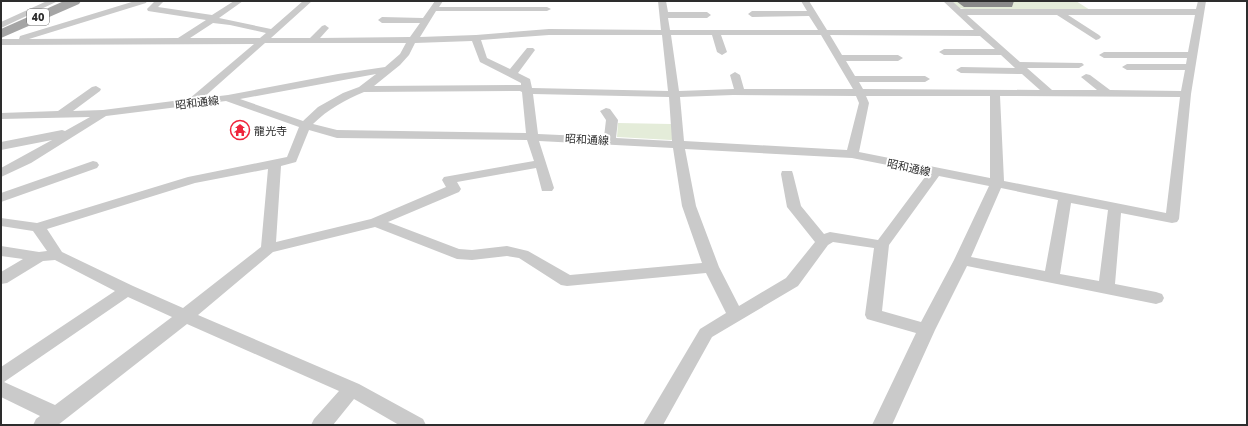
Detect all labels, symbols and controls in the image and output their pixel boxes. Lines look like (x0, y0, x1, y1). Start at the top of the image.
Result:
road number: 40 (27, 9, 49, 25)
street label: 昭和通線 (174, 93, 220, 111)
temple icon: 龍光寺 (229, 119, 251, 141)
place label: 龍光寺 (254, 124, 287, 137)
street label: 昭和通線 (565, 131, 609, 147)
street label: 昭和通線 (886, 156, 932, 178)

